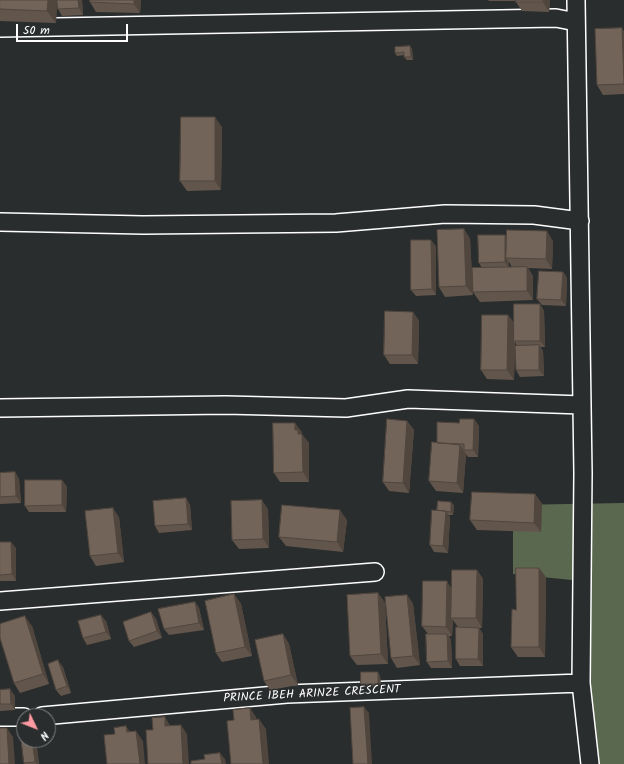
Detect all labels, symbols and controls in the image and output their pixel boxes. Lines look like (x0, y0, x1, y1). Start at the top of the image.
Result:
scale bar (18, 16, 130, 42)
text: 50 m (23, 21, 50, 40)
street label: PRINCE IBEH ARINZE CRESCENT (223, 683, 401, 707)
north arrow (16, 708, 56, 748)
text: N (35, 727, 53, 744)

